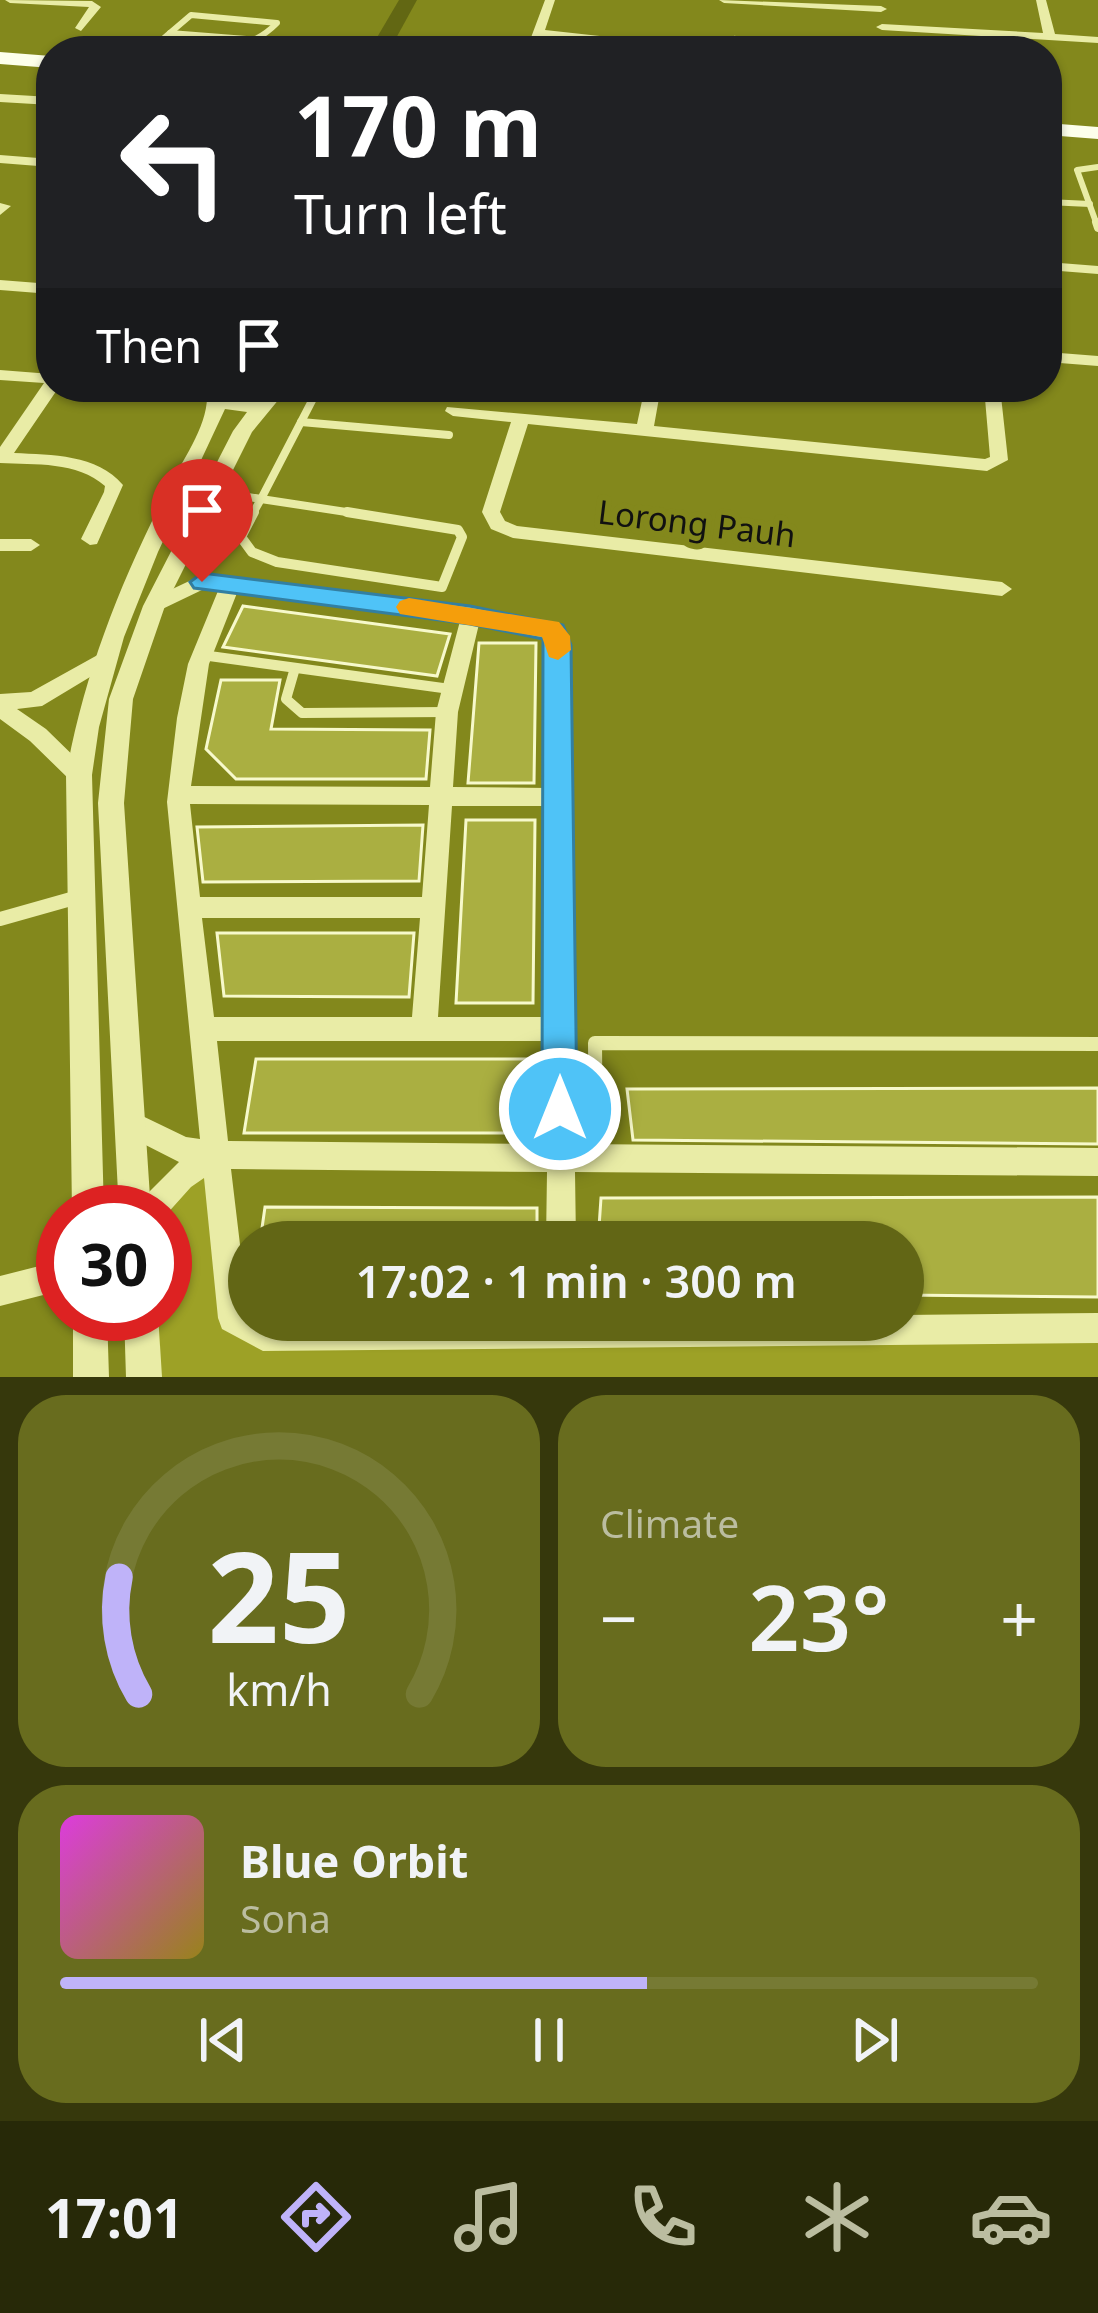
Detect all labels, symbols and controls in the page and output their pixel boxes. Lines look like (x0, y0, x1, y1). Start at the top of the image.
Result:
text: 170 m (294, 67, 542, 182)
icon: left (96, 84, 252, 240)
text: Turn left (294, 176, 507, 250)
icon: arrive (226, 312, 292, 378)
text: Then (96, 315, 202, 376)
pin (151, 459, 253, 582)
icon: arrive (169, 477, 235, 543)
street label: Lorong Pauh (596, 489, 798, 557)
position arrow (497, 1046, 623, 1172)
speed limit sign: 30 (36, 1185, 192, 1341)
text: 17:02 · 1 min · 300 m (355, 1250, 797, 1311)
text: Climate (600, 1496, 739, 1549)
text: 25 (208, 1510, 350, 1680)
text: 23° (748, 1555, 890, 1677)
text: − (600, 1572, 638, 1662)
text: + (1000, 1572, 1038, 1662)
text: km/h (226, 1660, 332, 1719)
text: Blue Orbit (240, 1830, 468, 1891)
text: Sona (240, 1891, 331, 1944)
icon: previous (190, 2007, 256, 2073)
icon: pause (516, 2007, 582, 2073)
icon: next (842, 2007, 908, 2073)
icon: directions (274, 2175, 358, 2259)
icon: music (447, 2175, 531, 2259)
icon: phone (621, 2175, 705, 2259)
icon: climate (795, 2175, 879, 2259)
icon: car (969, 2175, 1053, 2259)
text: 17:01 (45, 2180, 184, 2254)

